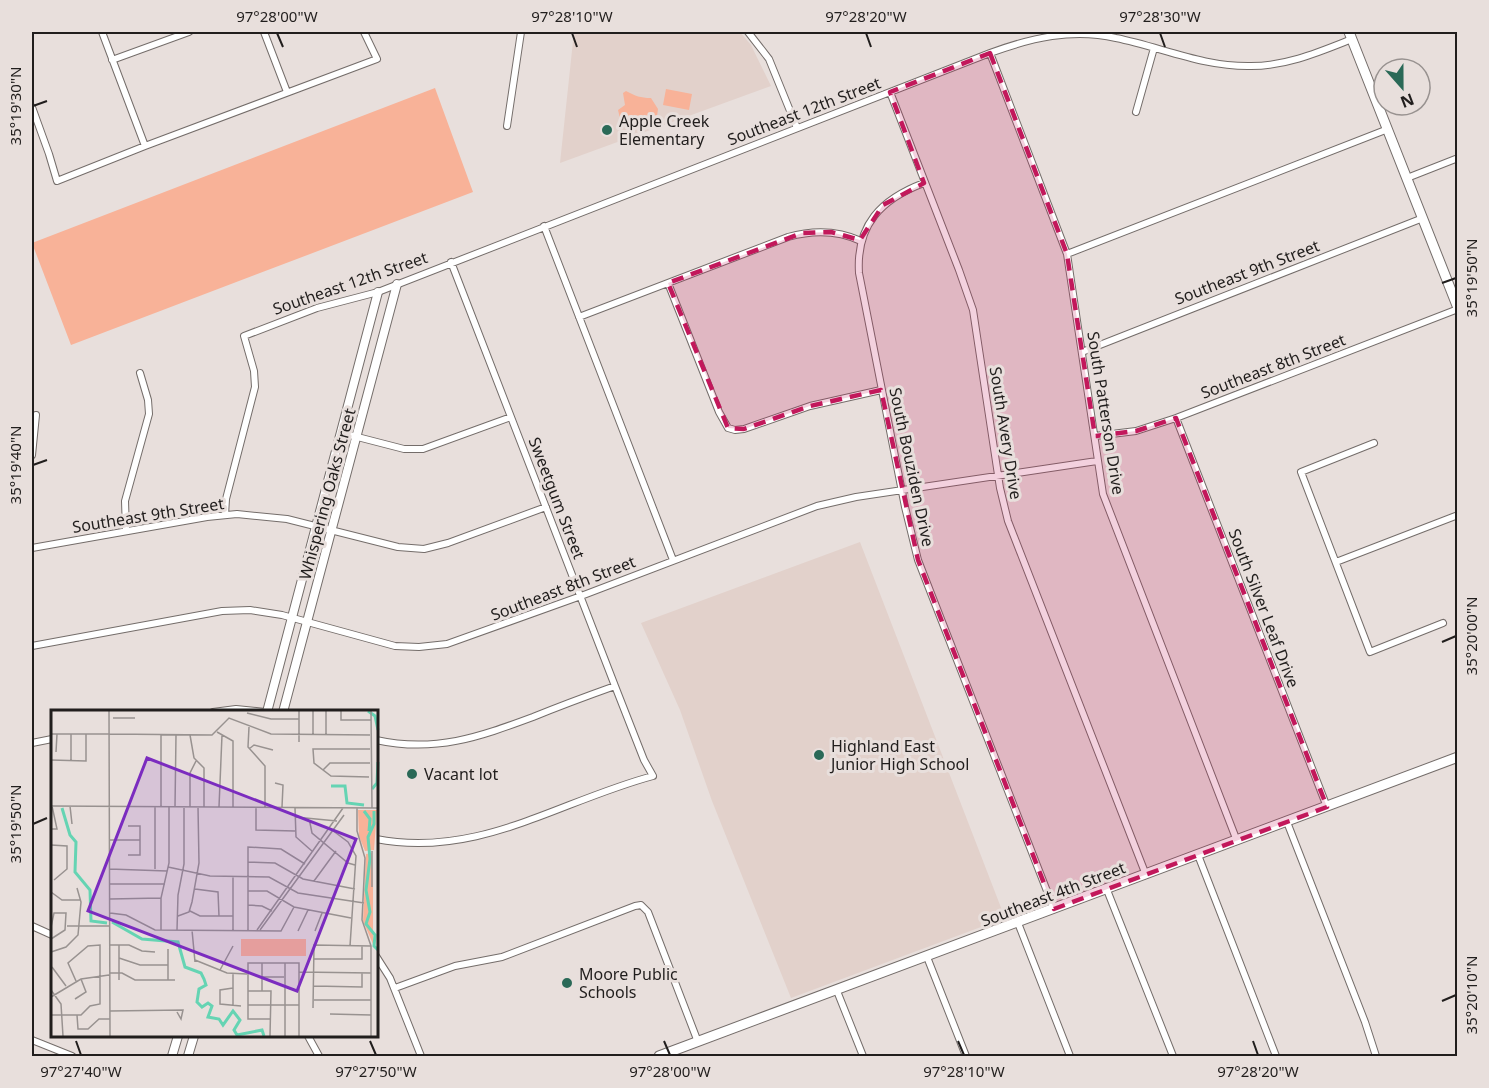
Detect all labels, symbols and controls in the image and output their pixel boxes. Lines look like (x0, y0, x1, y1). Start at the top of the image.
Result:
text: 97°28'00"W (236, 6, 318, 26)
text: 97°28'10"W (531, 6, 613, 26)
text: 97°28'20"W (825, 6, 907, 26)
text: 97°28'30"W (1119, 6, 1201, 26)
north arrow (1372, 57, 1432, 117)
text: 35°19'30"N (5, 67, 25, 145)
street label: Southeast 12th Street (724, 72, 884, 150)
text: N (1397, 88, 1417, 114)
place label: Apple Creek Elementary (619, 110, 710, 150)
marker: Apple Creek Elementary (600, 123, 614, 137)
street label: Southeast 9th Street (1172, 234, 1323, 310)
text: 35°19'50"N (1461, 239, 1481, 317)
street label: Southeast 12th Street (270, 246, 431, 320)
street label: Southeast 8th Street (1198, 328, 1349, 404)
street label: South Patterson Drive (1082, 330, 1130, 496)
street label: South Avery Drive (985, 365, 1027, 501)
street label: South Bouziden Drive (884, 385, 940, 549)
street label: Whispering Oaks Street (294, 406, 361, 582)
text: 35°19'40"N (5, 426, 25, 504)
street label: Sweetgum Street (524, 434, 590, 562)
street label: Southeast 9th Street (71, 492, 226, 538)
street label: South Silver Leaf Drive (1223, 525, 1305, 691)
street label: Southeast 8th Street (488, 550, 639, 626)
text: 35°20'00"N (1461, 597, 1481, 675)
inset map (51, 710, 378, 1037)
place label: Highland East Junior High School (829, 735, 969, 775)
marker: Highland East Junior High School (812, 748, 826, 762)
place label: Vacant lot (424, 763, 499, 785)
marker: Vacant lot (405, 767, 419, 781)
text: 35°19'50"N (5, 785, 25, 863)
street label: Southeast 4th Street (978, 856, 1129, 932)
text: 35°20'10"N (1461, 956, 1481, 1034)
place label: Moore Public Schools (579, 963, 678, 1003)
marker: Moore Public Schools (560, 976, 574, 990)
text: 97°27'40"W (40, 1061, 122, 1081)
text: 97°27'50"W (335, 1061, 417, 1081)
text: 97°28'00"W (629, 1061, 711, 1081)
text: 97°28'10"W (923, 1061, 1005, 1081)
text: 97°28'20"W (1217, 1061, 1299, 1081)

